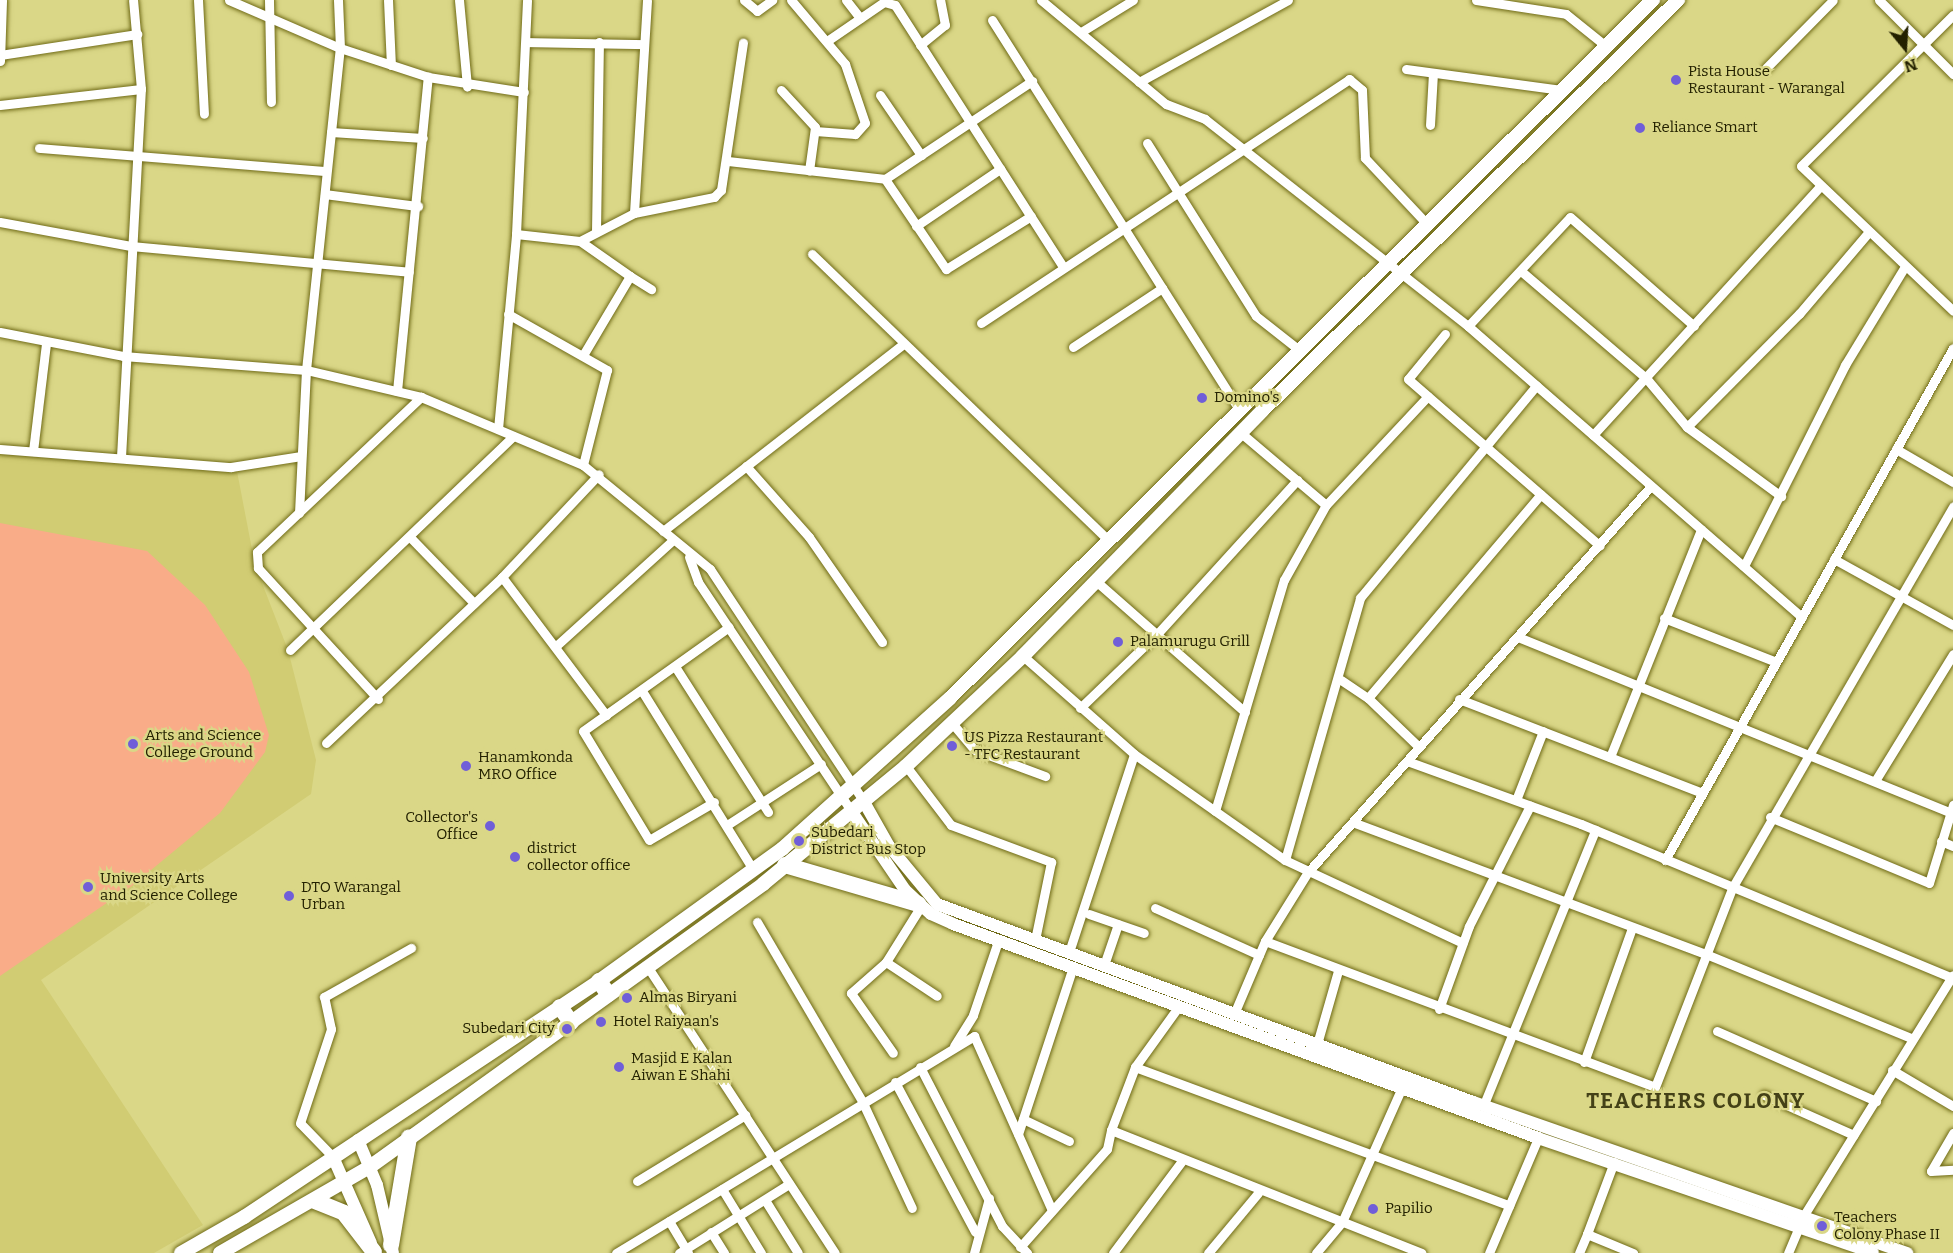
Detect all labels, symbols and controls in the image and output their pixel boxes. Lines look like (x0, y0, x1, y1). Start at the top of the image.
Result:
north arrow (1875, 18, 1935, 78)
text: N (1902, 55, 1920, 77)
place label: Pista House Restaurant - Warangal (1688, 62, 1845, 97)
marker: Pista House Restaurant - Warangal (1669, 73, 1683, 87)
place label: Reliance Smart (1652, 119, 1758, 137)
marker: Reliance Smart (1633, 121, 1647, 135)
place label: Domino's (1214, 389, 1280, 407)
marker: Domino's (1195, 391, 1209, 405)
place label: Palamurugu Grill (1130, 633, 1250, 651)
marker: Palamurugu Grill (1111, 635, 1125, 649)
place label: Arts and Science College Ground (145, 726, 261, 761)
place label: US Pizza Restaurant - TFC Restaurant (964, 728, 1103, 763)
marker: Arts and Science College Ground (126, 737, 140, 751)
marker: US Pizza Restaurant - TFC Restaurant (945, 739, 959, 753)
place label: Hanamkonda MRO Office (478, 748, 573, 783)
marker: Hanamkonda MRO Office (459, 759, 473, 773)
place label: Collector's Office (405, 808, 478, 843)
marker: Collector's Office (483, 819, 497, 833)
place label: Subedari District Bus Stop (811, 823, 926, 858)
marker: Subedari District Bus Stop (792, 834, 806, 848)
place label: district collector office (527, 839, 630, 874)
marker: district collector office (508, 850, 522, 864)
place label: University Arts and Science College (100, 869, 238, 904)
place label: DTO Warangal Urban (301, 878, 401, 913)
marker: University Arts and Science College (81, 880, 95, 894)
marker: DTO Warangal Urban (282, 889, 296, 903)
place label: Almas Biryani (639, 989, 737, 1007)
marker: Almas Biryani (620, 991, 634, 1005)
place label: Hotel Raiyaan's (613, 1013, 719, 1031)
marker: Hotel Raiyaan's (594, 1015, 608, 1029)
place label: Subedari City (462, 1020, 555, 1038)
marker: Subedari City (560, 1022, 574, 1036)
place label: Masjid E Kalan Aiwan E Shahi (631, 1049, 732, 1084)
marker: Masjid E Kalan Aiwan E Shahi (612, 1060, 626, 1074)
district label: TEACHERS COLONY (1586, 1088, 1806, 1114)
place label: Papilio (1385, 1200, 1433, 1218)
marker: Papilio (1366, 1202, 1380, 1216)
place label: Teachers Colony Phase II (1834, 1208, 1940, 1243)
marker: Teachers Colony Phase II (1815, 1219, 1829, 1233)

